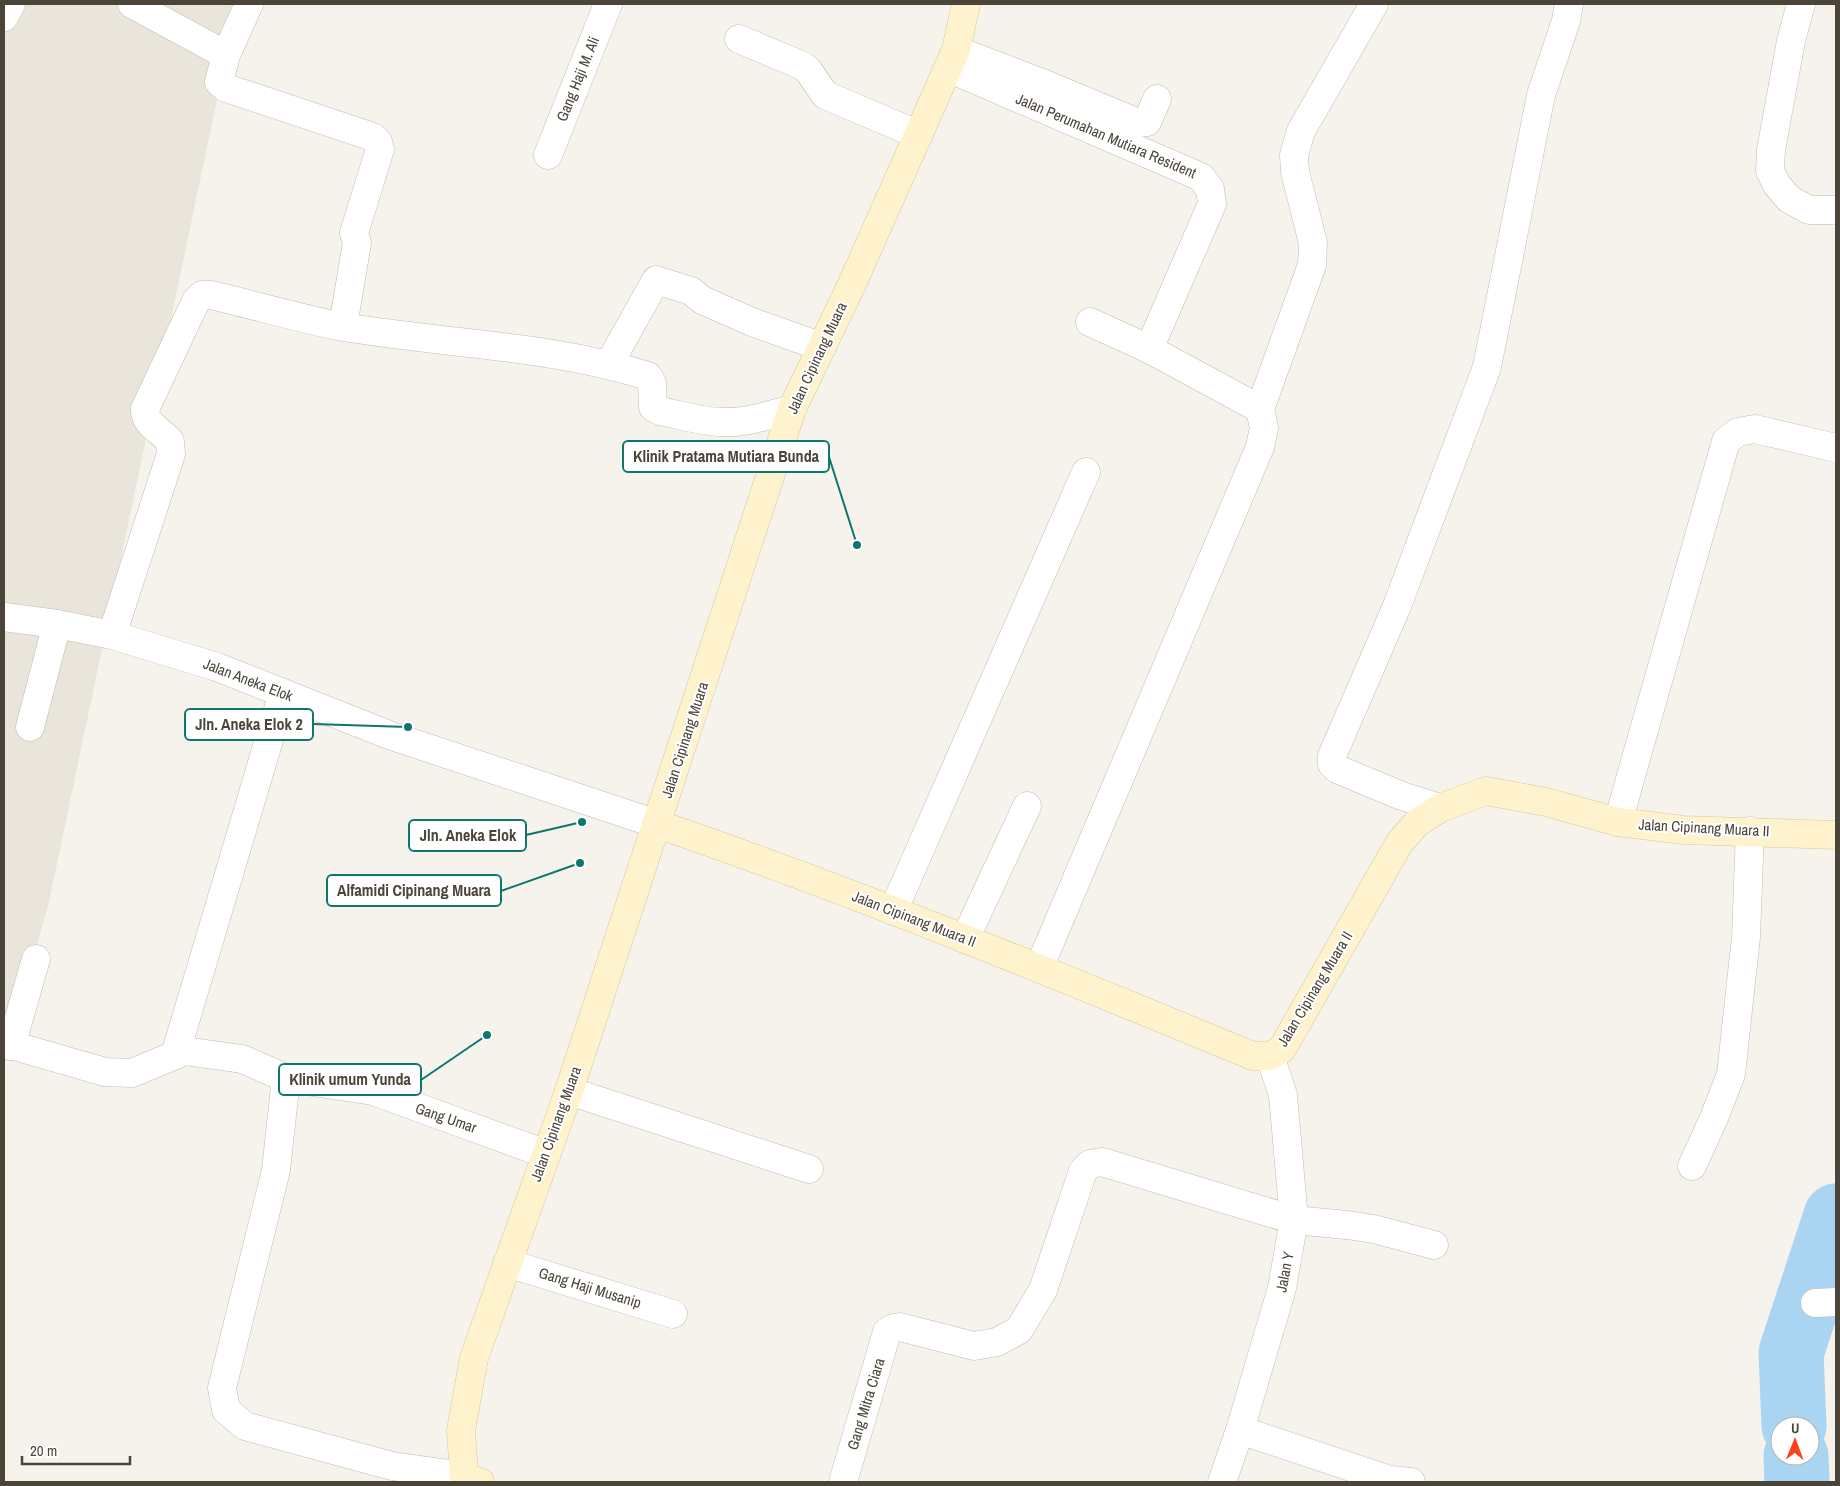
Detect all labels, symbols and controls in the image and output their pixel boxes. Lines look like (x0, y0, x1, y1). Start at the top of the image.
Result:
street label: Gang Haji M. Ali (551, 33, 604, 124)
street label: Jalan Perumahan Mutiara Resident (1013, 88, 1200, 183)
street label: Jalan Cipinang Muara (781, 298, 852, 417)
callout: Klinik Pratama Mutiara Bunda (623, 441, 829, 472)
text: Klinik Pratama Mutiara Bunda (633, 445, 820, 467)
street label: Jalan Aneka Elok (200, 653, 297, 707)
street label: Jalan Cipinang Muara (656, 679, 713, 801)
callout: Jln. Aneka Elok 2 (185, 709, 313, 740)
text: Jln. Aneka Elok 2 (195, 713, 303, 735)
street label: Jalan Cipinang Muara II (1638, 814, 1770, 841)
callout: Jln. Aneka Elok (409, 820, 526, 851)
text: Jln. Aneka Elok (420, 824, 517, 846)
callout: Alfamidi Cipinang Muara (327, 875, 501, 906)
text: Alfamidi Cipinang Muara (337, 879, 492, 901)
street label: Jalan Cipinang Muara II (849, 885, 979, 952)
street label: Jalan Cipinang Muara II (1272, 927, 1357, 1050)
street label: Jalan Cipinang Muara (525, 1063, 586, 1184)
callout: Klinik umum Yunda (279, 1064, 421, 1095)
text: Klinik umum Yunda (289, 1068, 411, 1090)
street label: Gang Umar (413, 1097, 480, 1138)
street label: Jalan Y (1270, 1249, 1299, 1294)
street label: Gang Haji Musanip (536, 1262, 644, 1313)
street label: Gang Mitra Ciara (842, 1355, 890, 1452)
north arrow (1770, 1416, 1820, 1466)
text: U (1791, 1419, 1800, 1437)
scale bar (22, 1434, 130, 1466)
text: 20 m (30, 1440, 57, 1461)

